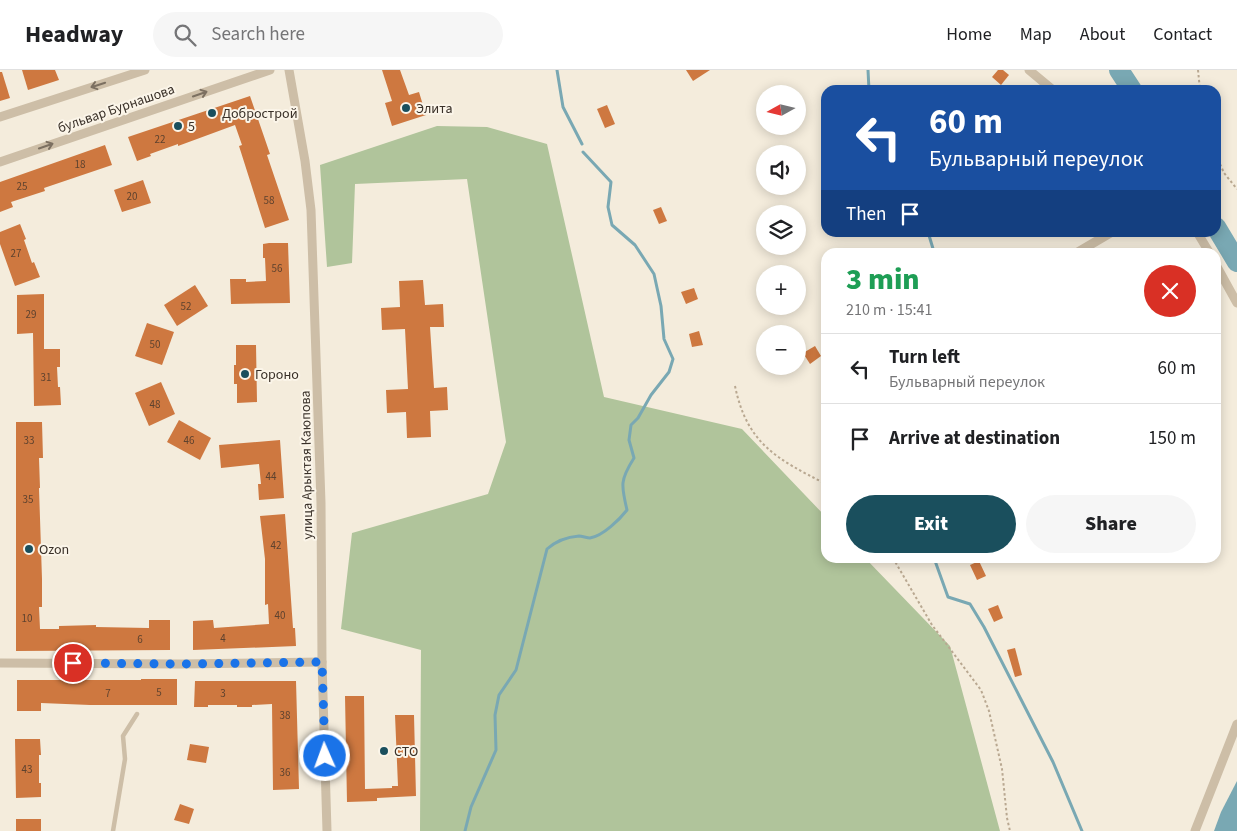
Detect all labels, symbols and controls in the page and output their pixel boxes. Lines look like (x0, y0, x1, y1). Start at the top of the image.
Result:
search box (153, 12, 503, 57)
text: Headway (25, 17, 123, 52)
icon: search (171, 21, 199, 49)
text: Search here (211, 21, 305, 48)
text: Home (946, 22, 992, 47)
text: Map (1020, 22, 1052, 47)
text: About (1080, 22, 1125, 47)
text: Contact (1153, 22, 1212, 47)
street label: бульвар Бурнашова (55, 80, 177, 138)
one-way arrow (91, 81, 107, 90)
north arrow (756, 85, 806, 135)
map controls (756, 85, 806, 375)
one-way arrow (192, 89, 207, 98)
text: 60 m (929, 97, 1003, 147)
place label: Элита (416, 99, 452, 119)
marker: Элита (400, 102, 412, 114)
place label: Добрострой (222, 104, 298, 124)
icon: left (846, 105, 911, 170)
marker: Добрострой (206, 107, 218, 119)
place label: 5 (188, 117, 195, 137)
marker: 5 (172, 120, 184, 132)
house number: 22 (155, 132, 165, 147)
one-way arrow (38, 141, 53, 150)
text: Бульварный переулок (929, 143, 1143, 175)
button: sound (756, 145, 806, 195)
house number: 18 (75, 157, 86, 172)
house number: 25 (17, 179, 27, 194)
house number: 20 (127, 189, 137, 204)
house number: 58 (264, 193, 275, 208)
icon: arrive (896, 200, 924, 228)
text: Then (846, 201, 886, 228)
button: layers (756, 205, 806, 255)
house number: 27 (11, 246, 21, 261)
text: 3 min (846, 258, 920, 301)
house number: 56 (272, 261, 283, 276)
button: + (756, 265, 806, 315)
button: close (1144, 265, 1196, 317)
house number: 52 (181, 299, 191, 314)
text: 210 m · 15:41 (846, 299, 933, 321)
house number: 29 (26, 307, 36, 322)
button: − (756, 325, 806, 375)
house number: 50 (150, 337, 160, 352)
text: Turn left (889, 344, 960, 371)
icon: left (846, 355, 874, 383)
text: 60 m (1158, 355, 1196, 382)
place label: Гороно (255, 365, 299, 385)
marker: Гороно (239, 368, 251, 380)
house number: 31 (41, 370, 51, 385)
text: Бульварный переулок (889, 371, 1045, 393)
street label: улица Арыктая Каюпова (296, 390, 318, 540)
house number: 48 (150, 397, 161, 412)
icon: arrive (846, 425, 874, 453)
text: Arrive at destination (889, 425, 1060, 452)
text: 150 m (1148, 425, 1196, 452)
house number: 33 (24, 433, 34, 448)
house number: 46 (184, 433, 195, 448)
house number: 44 (266, 469, 277, 484)
house number: 35 (23, 492, 33, 507)
button: Exit (846, 495, 1016, 553)
button: Share (1026, 495, 1196, 553)
house number: 42 (271, 538, 281, 553)
place label: Ozon (39, 540, 69, 560)
marker: Ozon (23, 543, 35, 555)
house number: 40 (275, 608, 285, 623)
house number: 10 (22, 611, 32, 626)
house number: 4 (220, 631, 226, 646)
house number: 6 (137, 632, 143, 647)
pin (52, 642, 94, 684)
icon: arrive (59, 649, 87, 677)
house number: 5 (156, 685, 162, 700)
house number: 7 (105, 686, 111, 701)
house number: 3 (220, 686, 226, 701)
house number: 38 (280, 708, 291, 723)
position arrow (298, 729, 350, 781)
place label: СТО (394, 742, 418, 762)
marker: СТО (378, 745, 390, 757)
house number: 43 (22, 762, 32, 777)
house number: 36 (280, 765, 291, 780)

